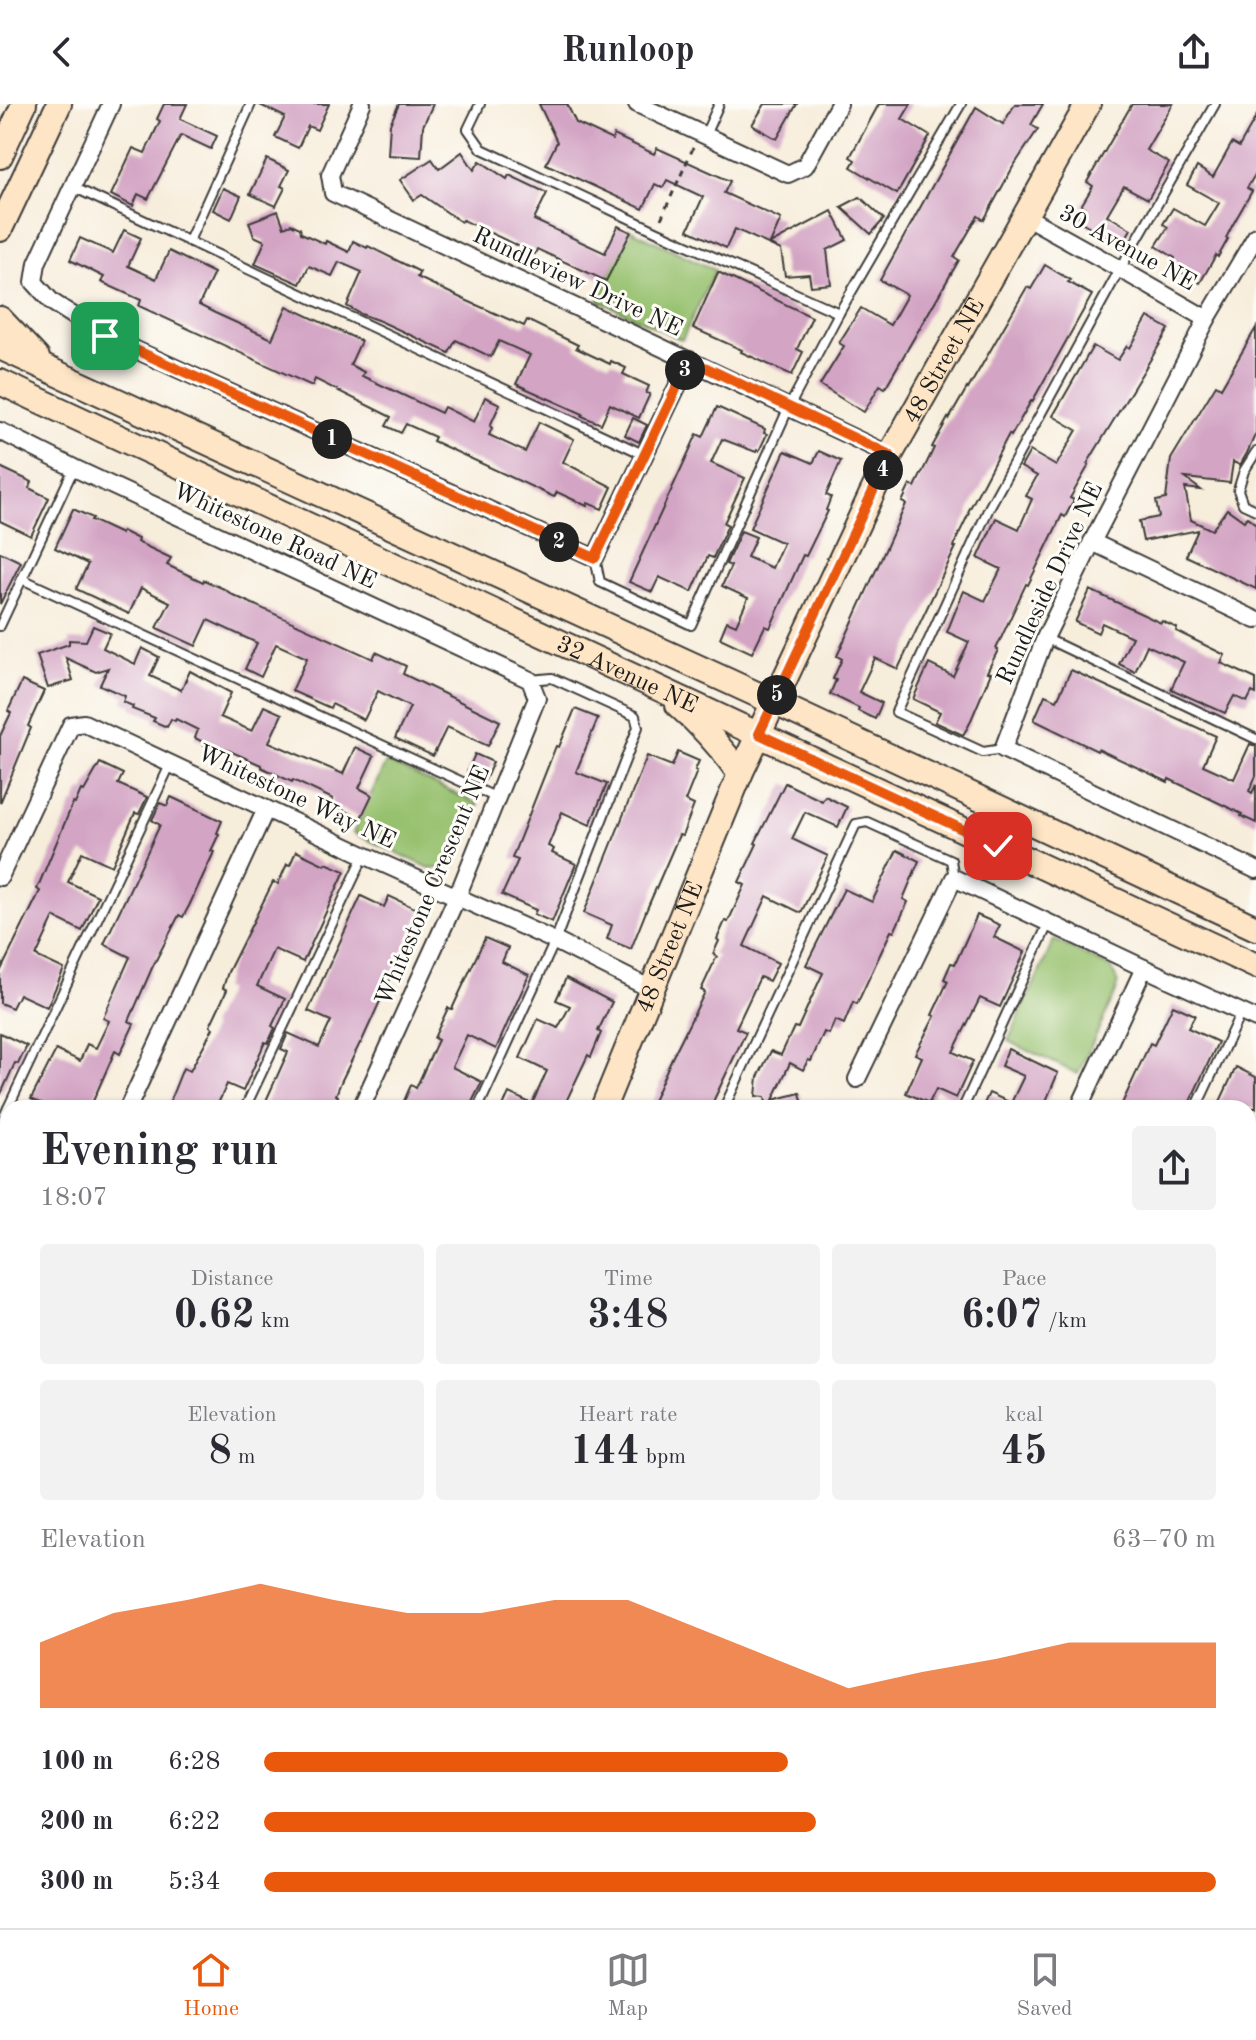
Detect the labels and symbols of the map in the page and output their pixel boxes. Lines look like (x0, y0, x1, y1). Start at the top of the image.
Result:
street label: 30 Avenue NE (1055, 201, 1200, 296)
street label: Rundleview Drive NE (469, 224, 686, 342)
street label: 48 Street NE (900, 295, 990, 428)
pin (71, 302, 139, 370)
pin: 3 (665, 350, 705, 390)
pin: 1 (312, 419, 352, 459)
pin: 4 (863, 450, 903, 490)
street label: Whitestone Road NE (169, 479, 380, 594)
street label: Rundleside Drive NE (994, 479, 1108, 688)
pin: 2 (539, 522, 579, 562)
street label: 32 Avenue NE (552, 633, 701, 719)
pin: 5 (757, 675, 797, 715)
street label: Whitestone Way NE (193, 741, 399, 854)
street label: Whitestone Crescent NE (372, 762, 495, 1009)
pin (964, 812, 1032, 880)
street label: 48 Street NE (633, 878, 709, 1017)

